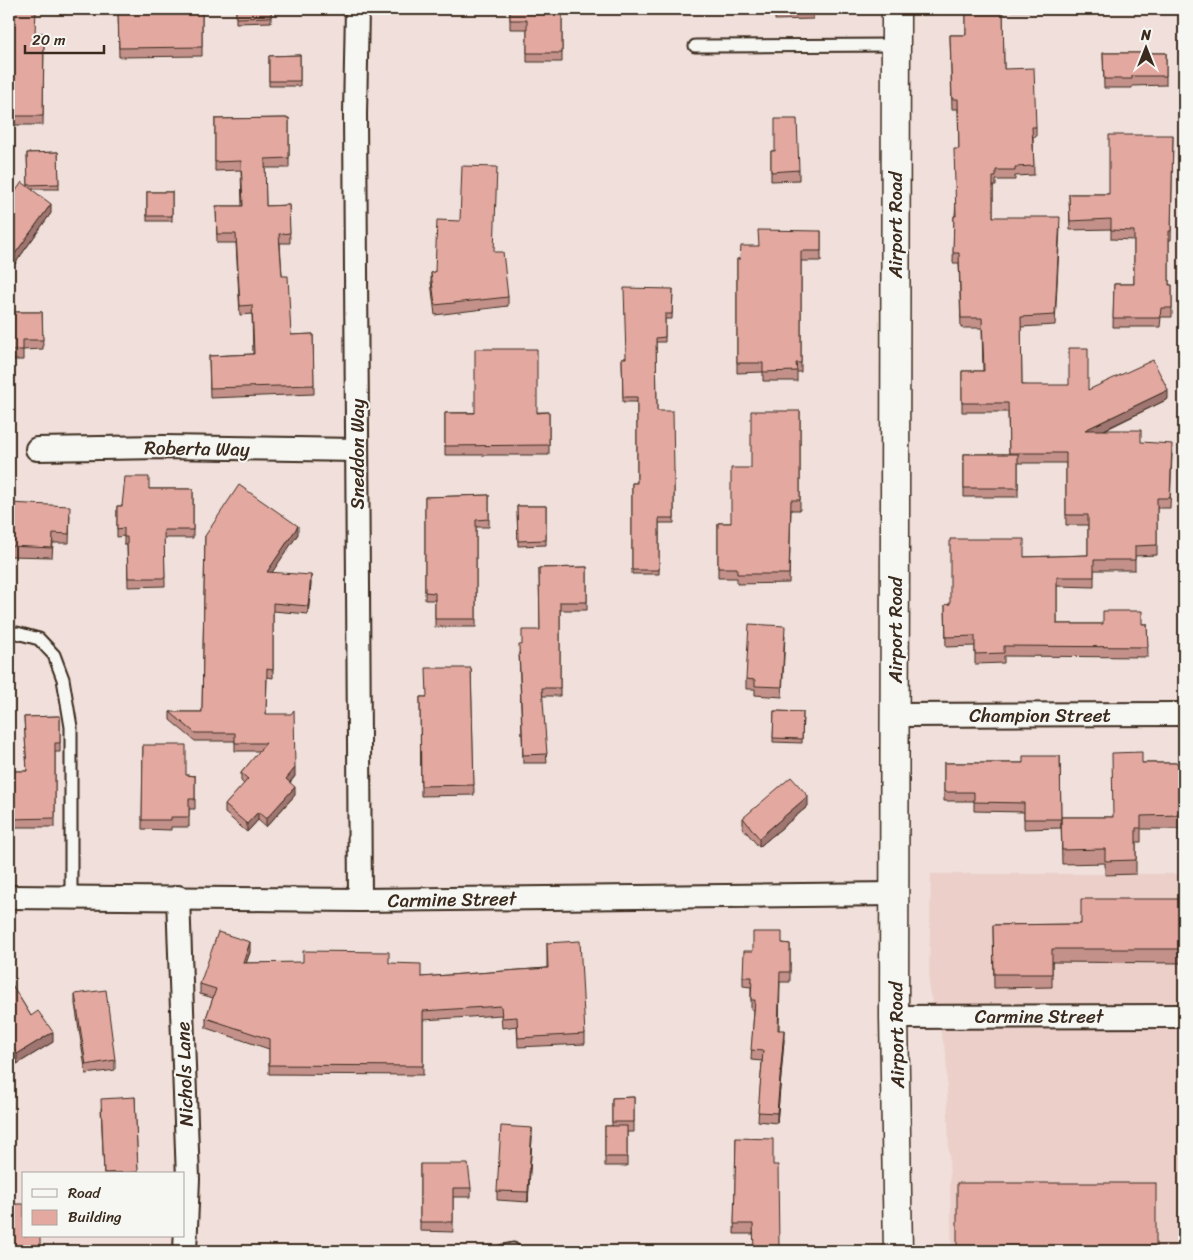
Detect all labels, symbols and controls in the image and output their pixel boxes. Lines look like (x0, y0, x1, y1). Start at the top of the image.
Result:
scale bar (25, 22, 104, 54)
north arrow (1120, 22, 1170, 72)
text: N (1140, 23, 1151, 48)
text: 20 m (32, 27, 66, 53)
street label: Airport Road (879, 171, 912, 279)
street label: Sneddon Way (341, 398, 374, 509)
street label: Roberta Way (144, 431, 250, 466)
street label: Airport Road (879, 576, 912, 684)
street label: Champion Street (969, 699, 1111, 732)
street label: Carmine Street (387, 882, 518, 917)
street label: Airport Road (879, 980, 914, 1090)
street label: Carmine Street (975, 1000, 1105, 1033)
street label: Nichols Lane (166, 1021, 203, 1127)
legend (22, 1172, 185, 1238)
text: Road (68, 1180, 101, 1206)
text: Building (68, 1204, 122, 1230)

